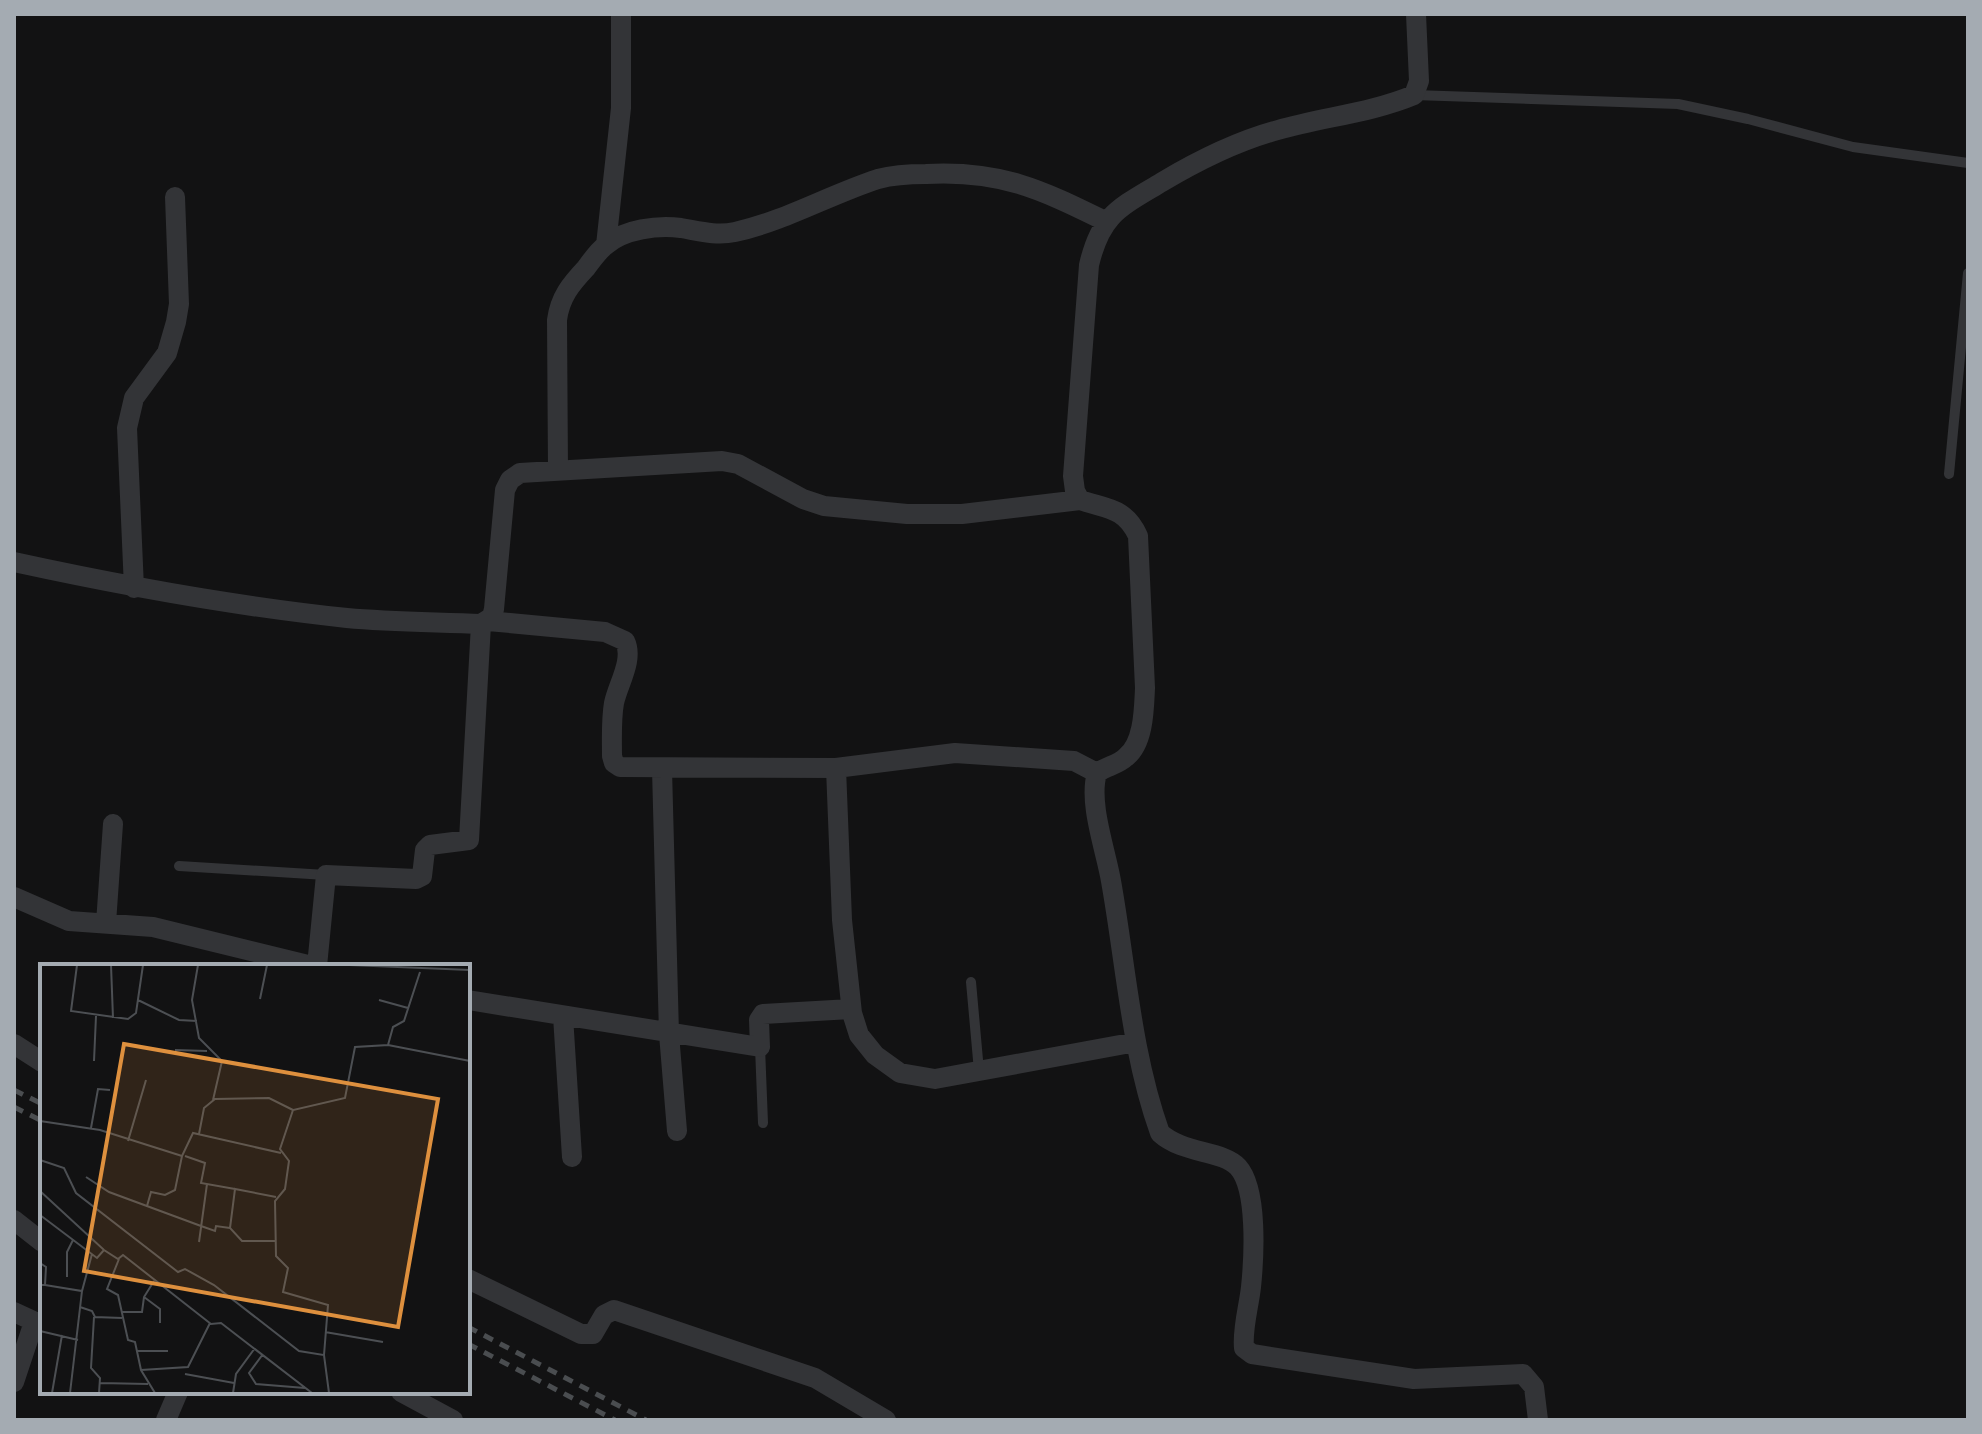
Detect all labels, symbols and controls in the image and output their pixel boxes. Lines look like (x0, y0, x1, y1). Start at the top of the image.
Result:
inset map (40, 964, 470, 1394)

